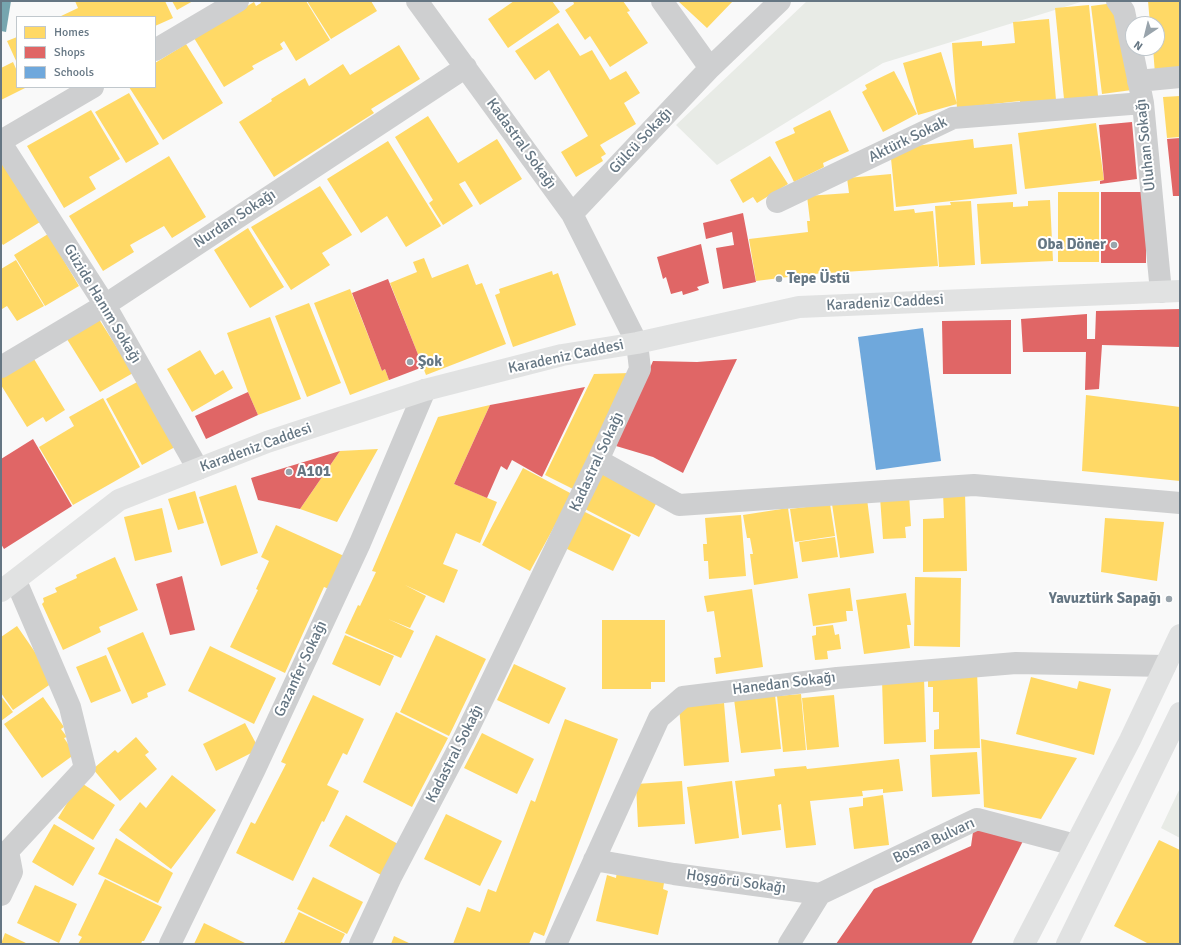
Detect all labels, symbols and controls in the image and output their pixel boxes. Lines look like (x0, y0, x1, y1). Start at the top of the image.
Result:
legend (16, 16, 156, 88)
north arrow (1125, 16, 1165, 56)
text: Homes (54, 25, 89, 40)
text: N (1132, 38, 1145, 53)
text: Shops (54, 45, 85, 60)
text: Schools (54, 65, 94, 80)
street label: Kadastral Sokağı (482, 95, 560, 193)
street label: Uluhan Sokağı (1132, 98, 1160, 192)
street label: Gülcü Sokağı (606, 104, 676, 178)
street label: Aktürk Sokak (866, 113, 950, 167)
street label: Nurdan Sokağı (191, 186, 279, 252)
place label: Oba Döner (1038, 236, 1106, 254)
marker: Oba Döner (1109, 240, 1119, 250)
street label: Güzide Hanım Sokağı (59, 241, 145, 367)
place label: Tepe Üstü (787, 270, 850, 288)
marker: Tepe Üstü (774, 274, 784, 284)
street label: Karadeniz Caddesi (826, 291, 944, 315)
street label: Karadeniz Caddesi (507, 336, 625, 378)
place label: Şok (418, 353, 442, 371)
marker: Şok (405, 357, 415, 367)
street label: Kadastral Sokağı (566, 409, 628, 515)
street label: Karadeniz Caddesi (198, 419, 314, 477)
place label: A101 (297, 463, 331, 481)
marker: A101 (284, 467, 294, 477)
place label: Yavuztürk Sapağı (1049, 590, 1161, 608)
marker: Yavuztürk Sapağı (1164, 594, 1174, 604)
street label: Gazanfer Sokağı (271, 618, 331, 720)
street label: Hanedan Sokağı (731, 669, 837, 699)
street label: Kadastral Sokağı (423, 702, 487, 806)
street label: Bosna Bulvarı (890, 814, 978, 868)
street label: Hoşgörü Sokağı (685, 866, 787, 898)

